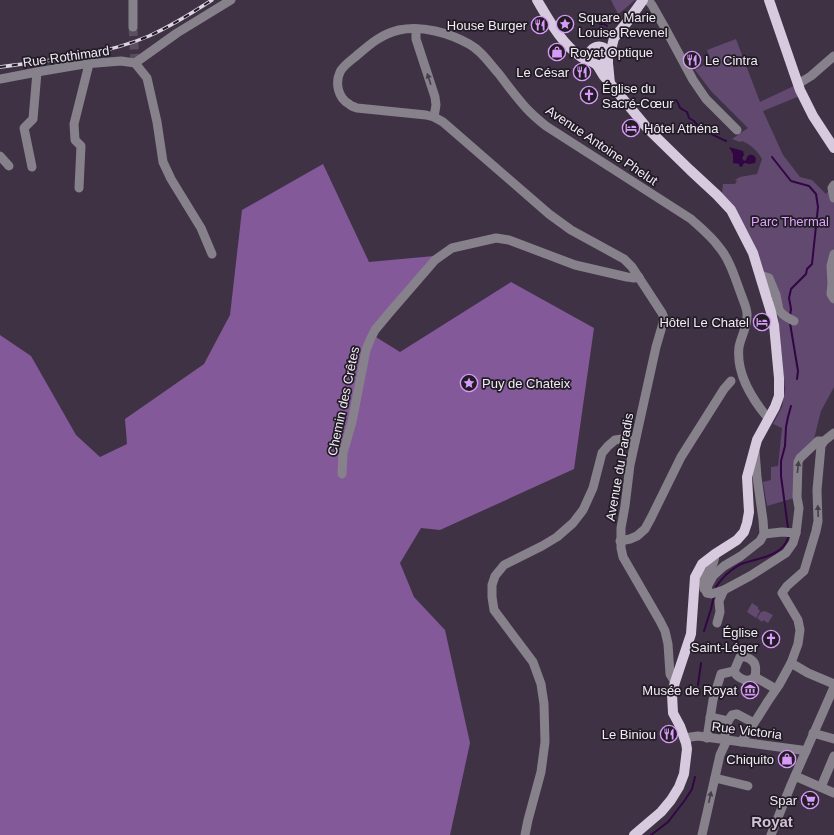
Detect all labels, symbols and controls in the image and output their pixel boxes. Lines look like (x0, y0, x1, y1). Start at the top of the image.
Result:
place label: Square Marie Louise Revenel (578, 10, 668, 40)
place icon: Square Marie Louise Revenel (555, 14, 575, 34)
restaurant icon: House Burger (530, 15, 550, 35)
place label: House Burger (447, 18, 528, 33)
shop icon: Royat Optique (547, 42, 567, 62)
street label: Rue Rothimard (22, 43, 110, 70)
place label: Royat Optique (570, 45, 653, 60)
restaurant icon: Le Cintra (682, 50, 702, 70)
place label: Le Cintra (705, 53, 759, 68)
restaurant icon: Le César (572, 62, 592, 82)
place label: Le César (516, 65, 570, 80)
one-way arrow (426, 73, 432, 85)
place label: Église du Sacré-Cœur (602, 81, 674, 111)
church icon: Église du Sacré-Cœur (579, 85, 599, 105)
street label: Avenue Antoine Phelut (543, 102, 661, 189)
hotel icon: Hôtel Athéna (621, 118, 641, 138)
place label: Hôtel Athéna (644, 121, 719, 136)
park label: Parc Thermal (751, 214, 829, 229)
hotel icon: Hôtel Le Chatel (752, 312, 772, 332)
place label: Hôtel Le Chatel (659, 315, 749, 330)
street label: Chemin des Crêtes (325, 345, 362, 457)
place icon: Puy de Chateix (459, 373, 479, 393)
place label: Puy de Chateix (482, 376, 571, 391)
street label: Avenue du Paradis (603, 411, 636, 522)
one-way arrow (795, 460, 802, 473)
one-way arrow (814, 505, 821, 517)
place label: Église Saint-Léger (691, 625, 759, 655)
church icon: Église Saint-Léger (761, 629, 781, 649)
museum icon: Musée de Royat (740, 680, 760, 700)
place label: Musée de Royat (642, 683, 737, 698)
street label: Rue Victoria (711, 719, 784, 742)
restaurant icon: Le Biniou (659, 724, 679, 744)
place label: Le Biniou (602, 727, 656, 742)
shop icon: Chiquito (777, 749, 797, 769)
place label: Chiquito (726, 752, 774, 767)
supermarket icon: Spar (800, 790, 820, 810)
one-way arrow (708, 791, 714, 803)
place label: Spar (770, 793, 798, 808)
district label: Royat (751, 813, 793, 830)

